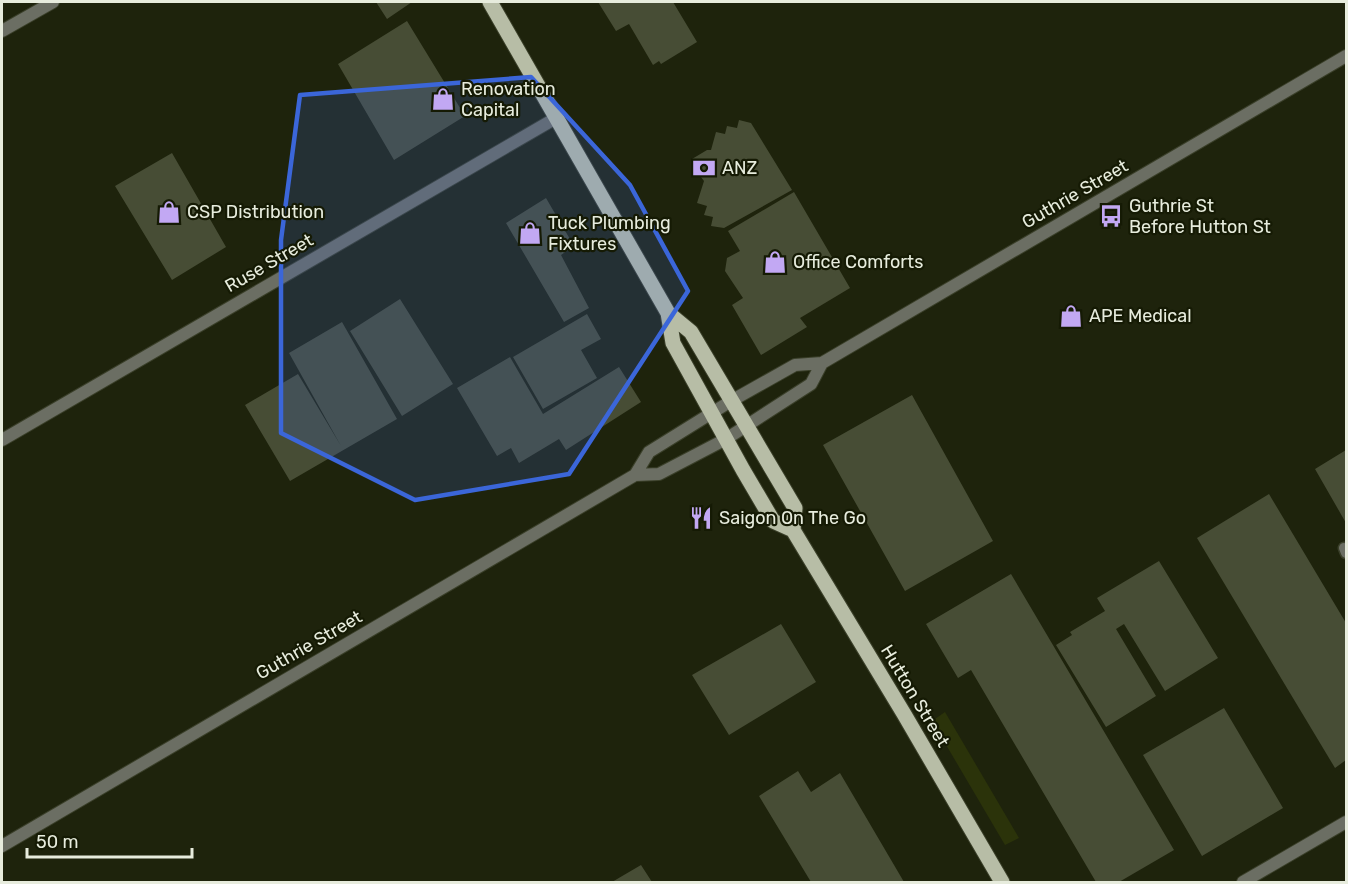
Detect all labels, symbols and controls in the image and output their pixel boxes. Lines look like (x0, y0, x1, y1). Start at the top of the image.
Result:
place label: Renovation Capital (461, 78, 556, 121)
shop icon: Renovation Capital (430, 86, 456, 112)
bank icon: ANZ (691, 155, 717, 181)
street label: Guthrie Street (1018, 155, 1132, 233)
place label: ANZ (722, 157, 758, 179)
place label: Guthrie St Before Hutton St (1129, 195, 1271, 238)
shop icon: CSP Distribution (156, 199, 182, 225)
place label: CSP Distribution (187, 201, 324, 223)
bus stop icon: Guthrie St Before Hutton St (1098, 203, 1124, 229)
place label: Tuck Plumbing Fixtures (548, 212, 671, 255)
shop icon: Tuck Plumbing Fixtures (517, 220, 543, 246)
street label: Ruse Street (221, 229, 317, 297)
shop icon: Office Comforts (762, 249, 788, 275)
place label: Office Comforts (793, 251, 923, 273)
shop icon: APE Medical (1058, 303, 1084, 329)
place label: APE Medical (1089, 305, 1192, 327)
restaurant icon: Saigon On The Go (688, 505, 714, 531)
place label: Saigon On The Go (719, 507, 866, 529)
street label: Guthrie Street (252, 606, 366, 684)
street label: Hutton Street (876, 641, 954, 751)
scale bar (27, 821, 192, 859)
text: 50 m (36, 831, 79, 853)

